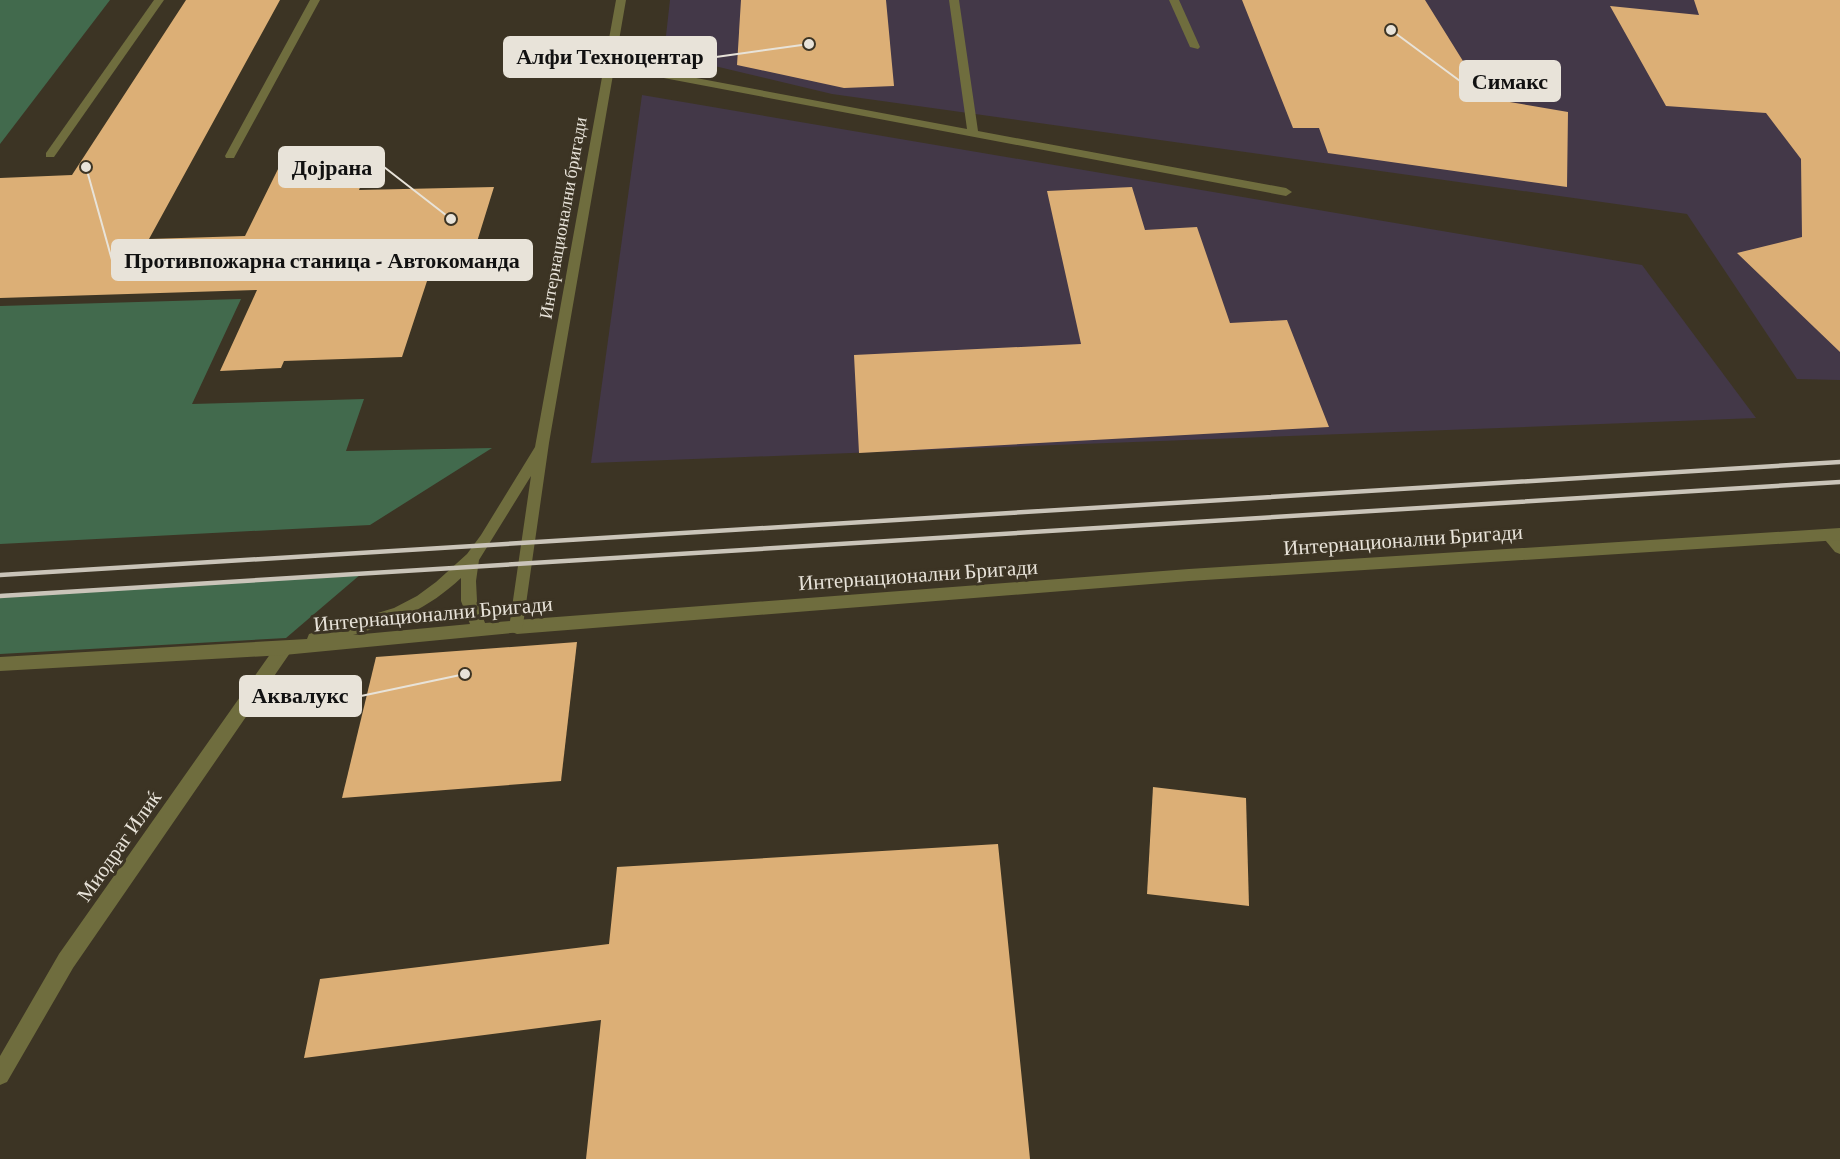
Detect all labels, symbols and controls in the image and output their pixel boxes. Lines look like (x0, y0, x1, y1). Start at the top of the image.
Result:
callout: Алфи Техноцентар (504, 37, 716, 77)
text: Алфи Техноцентар (516, 44, 704, 69)
callout: Симакс (1460, 61, 1560, 101)
text: Симакс (1472, 69, 1548, 94)
street label: Интернационални бригади (535, 115, 591, 321)
callout: Дојрана (279, 147, 384, 187)
text: Дојрана (292, 155, 372, 180)
callout: Противпожарна станица - Автокоманда (112, 240, 532, 280)
text: Противпожарна станица - Автокоманда (124, 248, 520, 273)
street label: Интернационални Бригади (1282, 520, 1524, 560)
street label: Интернационални Бригади (797, 555, 1039, 595)
street label: Интернационални Бригади (312, 592, 554, 636)
callout: Аквалукс (240, 676, 361, 716)
text: Аквалукс (252, 683, 349, 708)
street label: Миодраг Илиќ (72, 785, 167, 906)

